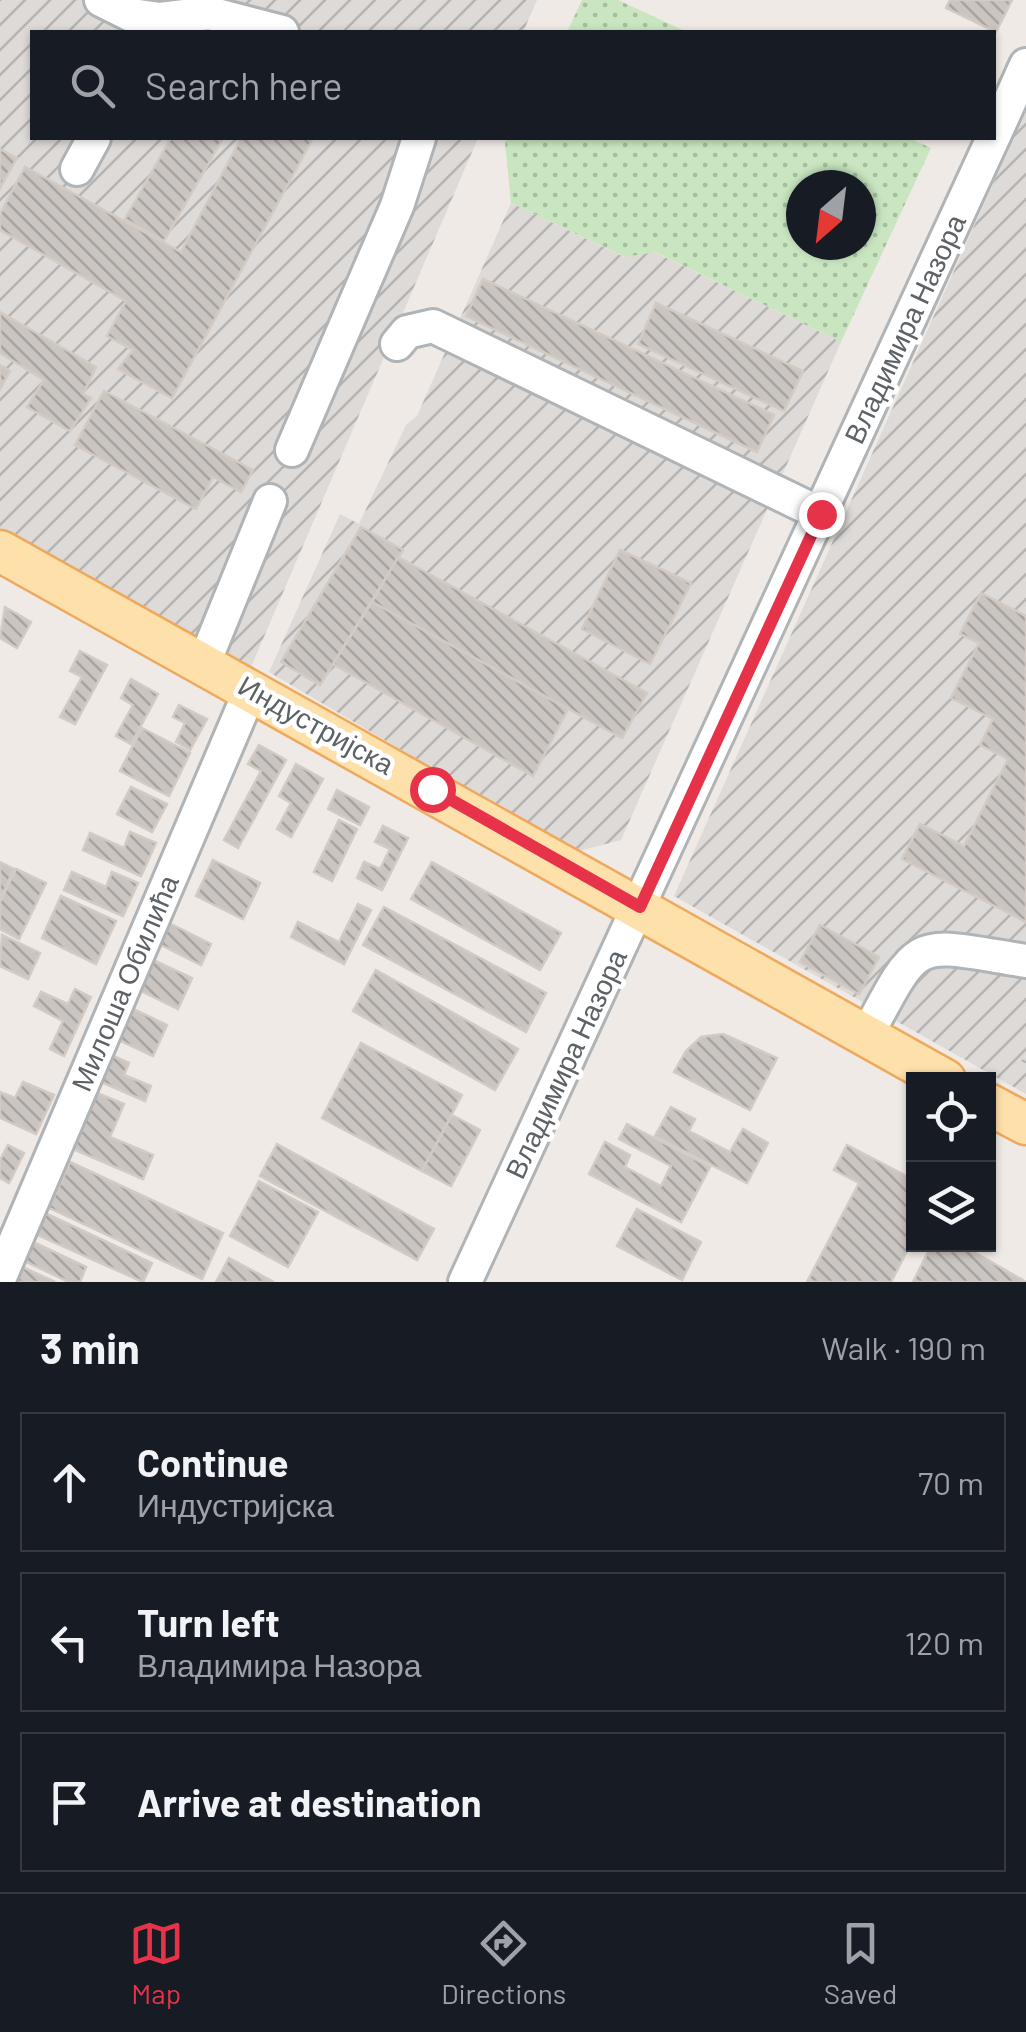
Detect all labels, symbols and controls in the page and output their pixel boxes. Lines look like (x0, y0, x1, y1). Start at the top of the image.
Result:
search box (30, 30, 996, 140)
icon: search (65, 58, 120, 113)
text: Search here (145, 62, 343, 108)
north arrow (786, 170, 876, 260)
street label: Владимира Назора (836, 208, 972, 449)
route end (799, 492, 845, 538)
street label: Индустријска (233, 667, 400, 781)
route start (410, 767, 456, 813)
street label: Милоша Обилића (63, 869, 185, 1096)
street label: Владимира Назора (497, 943, 633, 1184)
map controls (906, 1072, 996, 1252)
button: locate (906, 1072, 996, 1162)
button: layers (906, 1162, 996, 1252)
text: 3 min (40, 1322, 140, 1372)
text: Walk · 190 m (821, 1328, 986, 1366)
text: Continue (137, 1439, 288, 1485)
icon: ahead (42, 1455, 97, 1510)
text: 70 m (918, 1463, 984, 1501)
text: Индустријска (137, 1485, 334, 1523)
text: Turn left (137, 1599, 280, 1645)
icon: left (42, 1615, 97, 1670)
text: 120 m (905, 1623, 984, 1661)
text: Владимира Назора (137, 1645, 421, 1683)
icon: arrive (42, 1775, 97, 1830)
text: Arrive at destination (137, 1779, 482, 1825)
tab: Map (129, 1916, 184, 2010)
tab: Directions (441, 1916, 566, 2010)
tab: Saved (824, 1916, 897, 2010)

